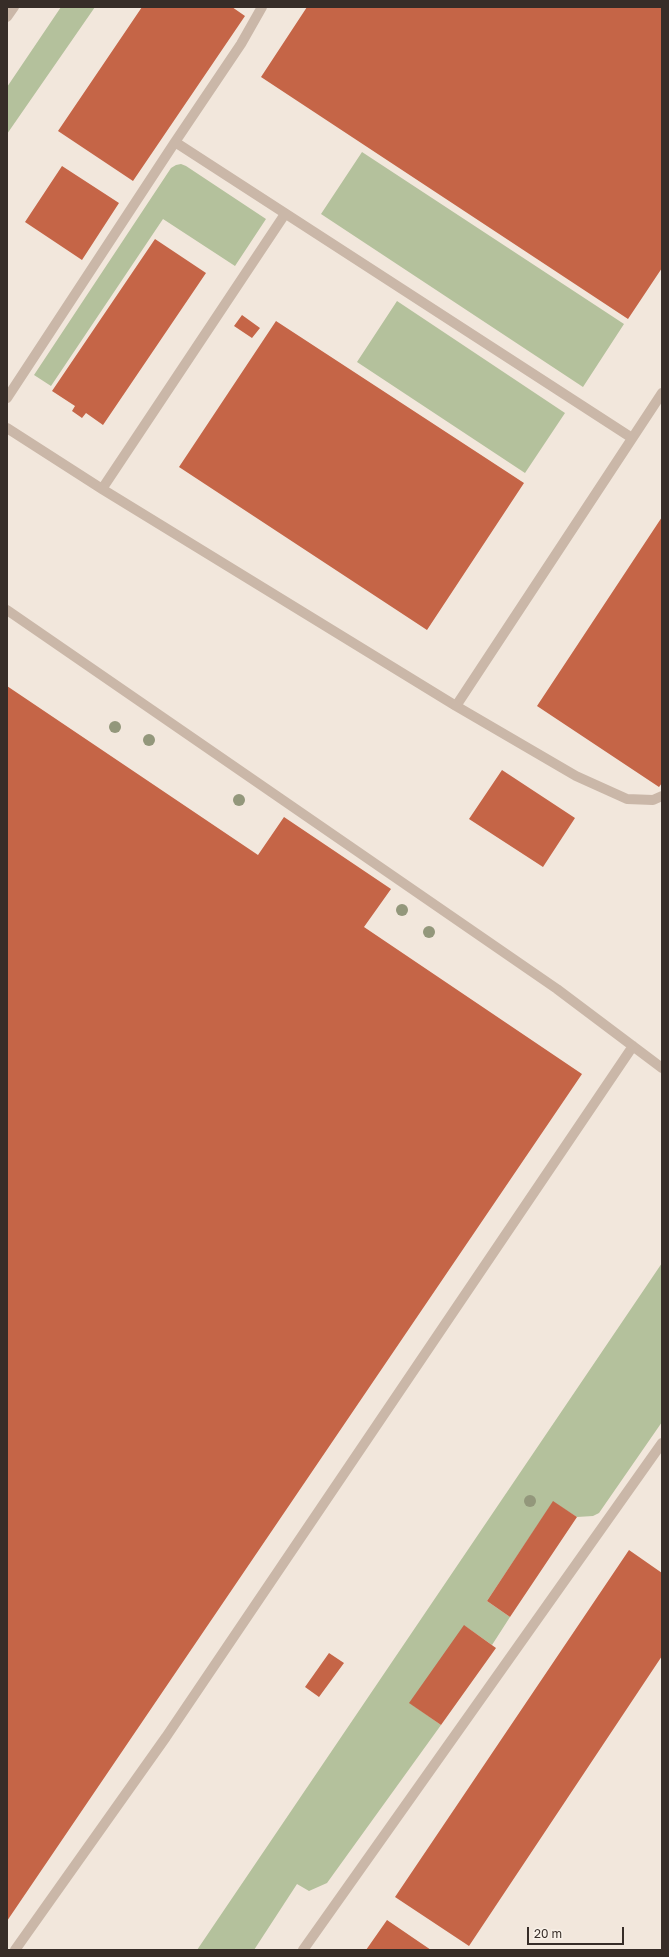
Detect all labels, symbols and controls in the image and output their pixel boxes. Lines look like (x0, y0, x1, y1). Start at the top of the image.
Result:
scale bar (529, 1919, 626, 1945)
text: 20 m (534, 1926, 562, 1941)

